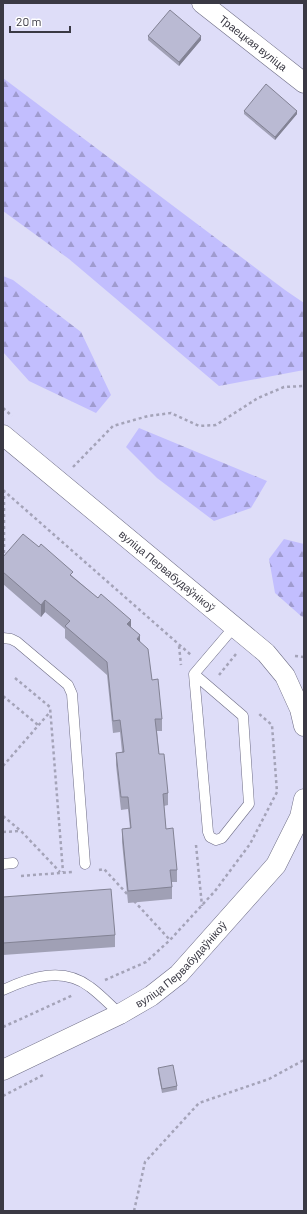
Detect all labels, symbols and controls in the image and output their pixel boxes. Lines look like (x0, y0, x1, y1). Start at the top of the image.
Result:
scale bar (10, 8, 70, 34)
street label: Траецкая вуліца (217, 12, 291, 74)
text: 20 m (16, 14, 42, 28)
street label: вуліца Первабудаўнікоў (117, 527, 218, 614)
street label: вуліца Первабудаўнікоў (133, 918, 229, 1010)

